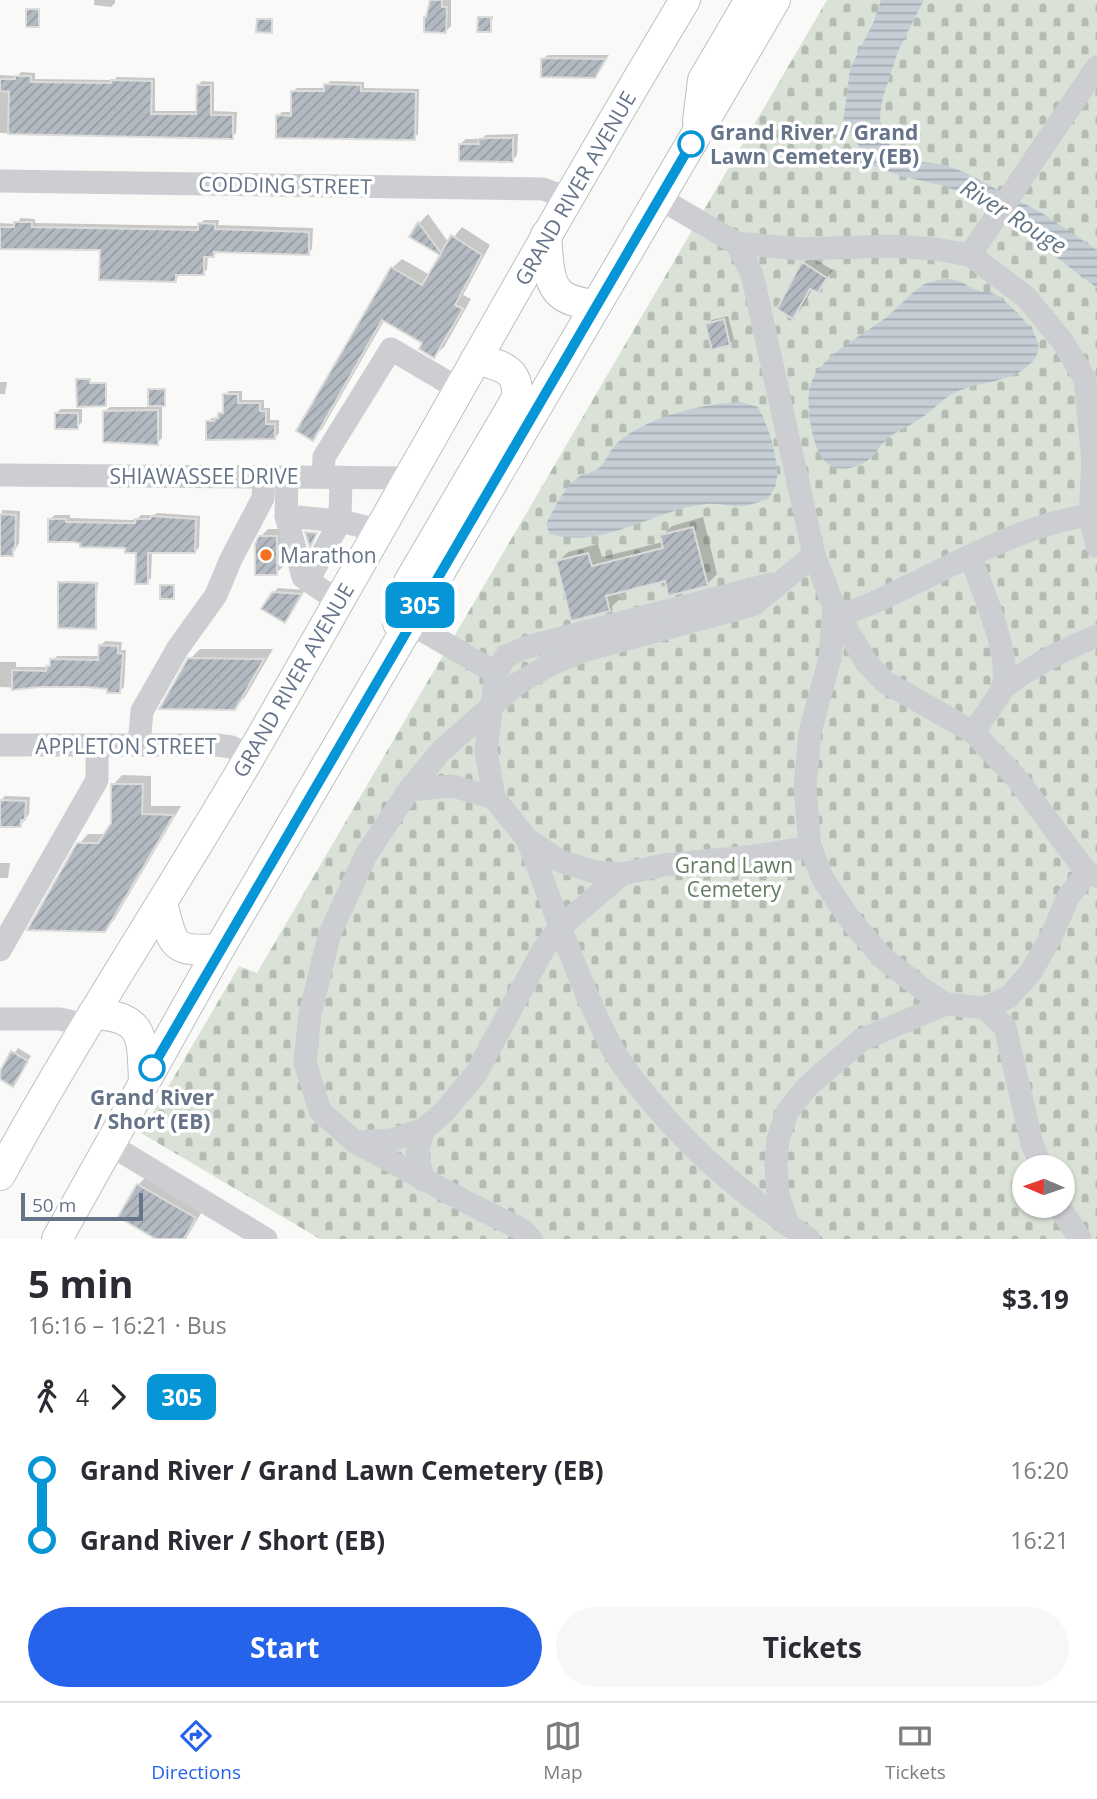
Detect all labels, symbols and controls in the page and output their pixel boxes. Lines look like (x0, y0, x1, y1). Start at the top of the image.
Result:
street label: GRAND RIVER AVENUE (508, 86, 642, 290)
place label: Grand River / Grand Lawn Cemetery (EB) (710, 118, 919, 170)
marker: Grand River / Grand Lawn Cemetery (EB) (678, 131, 704, 157)
street label: CODDING STREET (198, 169, 372, 201)
water label: River Rouge (955, 171, 1073, 261)
street label: SHIAWASSEE DRIVE (110, 462, 298, 490)
place label: Marathon (280, 541, 377, 569)
marker: Marathon (258, 547, 274, 563)
street label: GRAND RIVER AVENUE (226, 578, 360, 782)
line badge: 305 (380, 582, 460, 628)
text: 305 (399, 588, 441, 621)
street label: APPLETON STREET (35, 732, 217, 760)
park label: Grand Lawn Cemetery (675, 851, 793, 903)
marker: Grand River / Short (EB) (139, 1055, 165, 1081)
place label: Grand River / Short (EB) (90, 1083, 215, 1135)
north arrow (1012, 1155, 1074, 1218)
map controls (1012, 1155, 1075, 1218)
scale bar (21, 1190, 144, 1222)
text: 50 m (32, 1192, 76, 1218)
text: 5 min (28, 1257, 133, 1309)
text: $3.19 (1002, 1281, 1069, 1317)
text: 16:16 – 16:21 · Bus (28, 1309, 227, 1341)
icon: walk (28, 1378, 66, 1416)
icon: forward (99, 1378, 137, 1416)
text: 305 (161, 1380, 202, 1413)
text: 4 (76, 1381, 89, 1413)
text: Grand River / Grand Lawn Cemetery (EB) (80, 1452, 604, 1488)
text: 16:20 (1010, 1454, 1069, 1486)
text: Grand River / Short (EB) (80, 1522, 385, 1558)
text: 16:21 (1010, 1524, 1069, 1556)
button: Start (28, 1607, 542, 1687)
button: Tickets (556, 1607, 1069, 1687)
tab: Directions (151, 1717, 241, 1785)
tab: Map (543, 1717, 583, 1785)
tab: Tickets (885, 1717, 946, 1785)

